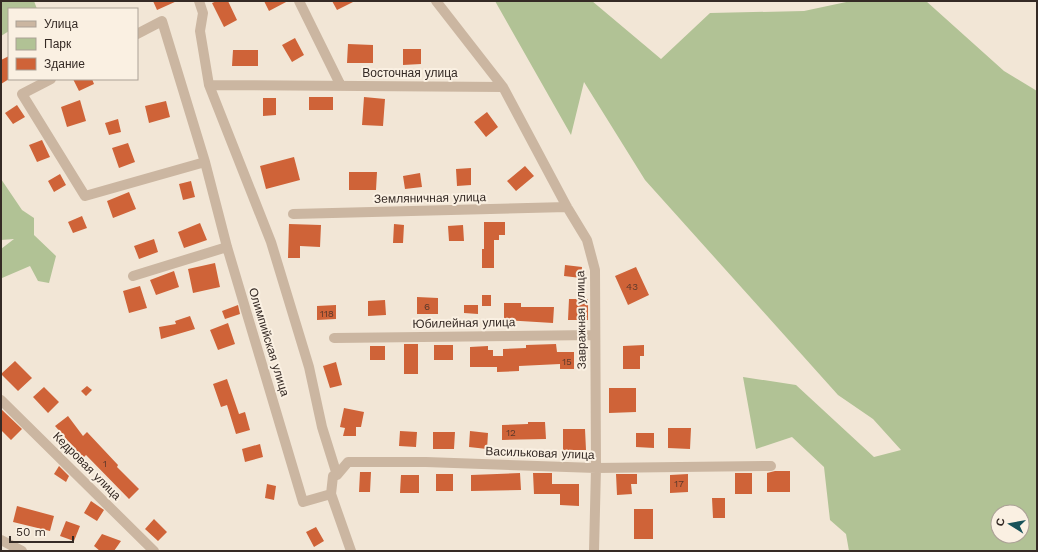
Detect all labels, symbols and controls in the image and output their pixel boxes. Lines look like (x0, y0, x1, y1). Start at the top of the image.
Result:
legend (8, 8, 138, 80)
text: Улица (44, 17, 78, 31)
text: Парк (44, 37, 72, 51)
text: Здание (44, 57, 85, 71)
street label: Восточная улица (362, 66, 458, 80)
street label: Земляничная улица (374, 190, 487, 206)
street label: Завражная улица (573, 270, 589, 369)
house number: 43 (626, 281, 638, 292)
street label: Олимпийская улица (246, 286, 292, 398)
house number: 6 (424, 301, 430, 312)
house number: 118 (320, 308, 334, 319)
street label: Юбилейная улица (412, 315, 516, 331)
house number: 15 (562, 356, 572, 367)
house number: 12 (506, 427, 516, 438)
street label: Кедровая улица (50, 429, 124, 503)
street label: Васильковая улица (485, 444, 595, 462)
house number: 1 (103, 458, 107, 469)
house number: 17 (674, 478, 684, 489)
north arrow (990, 504, 1030, 544)
text: С (994, 517, 1008, 527)
scale bar (10, 518, 73, 544)
text: 50 m (16, 525, 46, 539)

